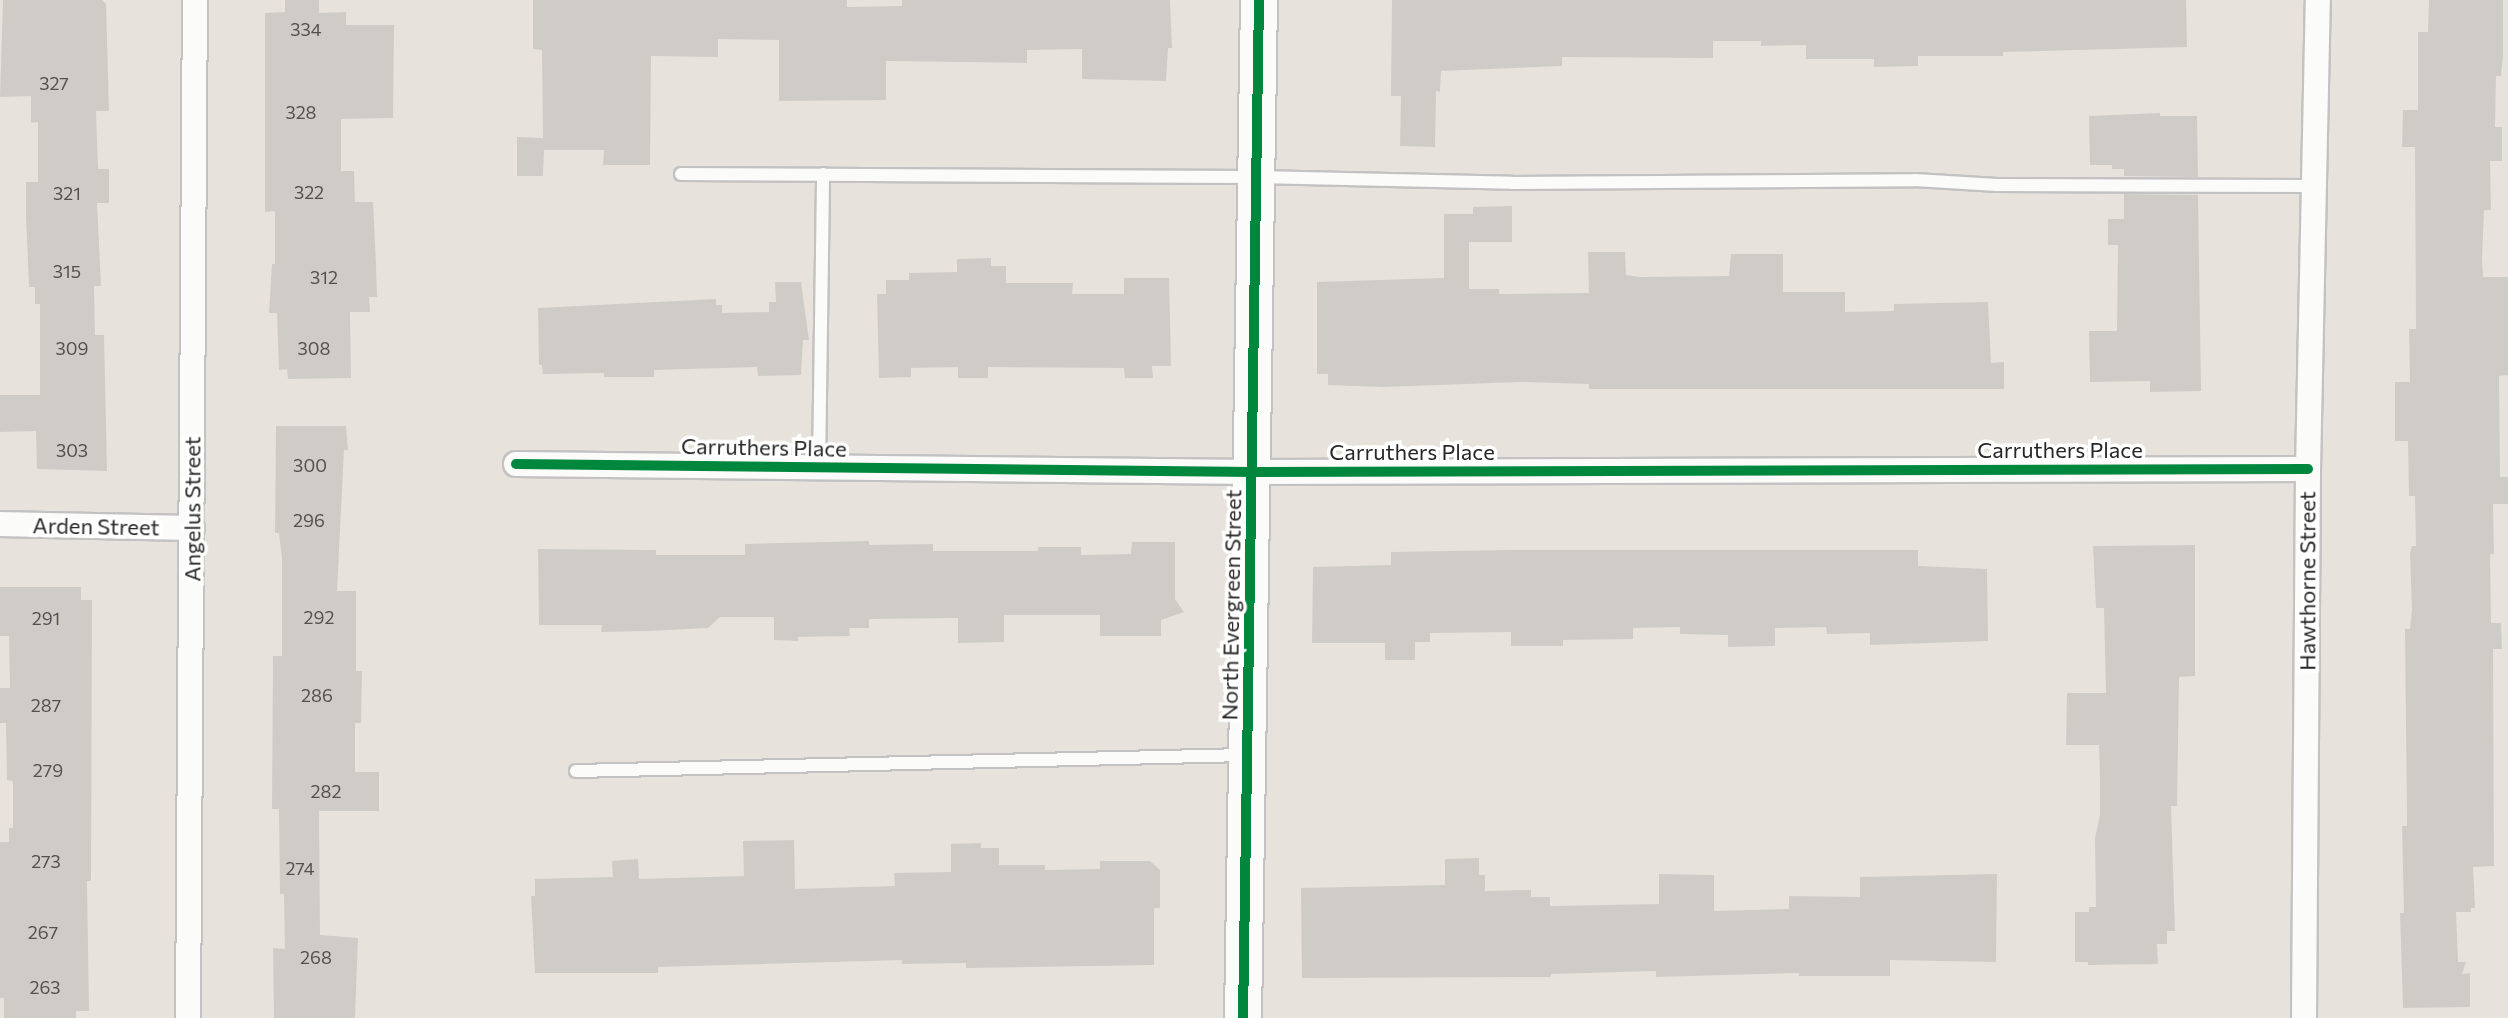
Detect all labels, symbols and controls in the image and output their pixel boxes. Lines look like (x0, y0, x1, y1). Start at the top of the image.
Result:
house number: 334 (290, 18, 322, 40)
house number: 327 (39, 72, 69, 94)
house number: 328 (285, 101, 317, 123)
house number: 322 (294, 181, 324, 203)
house number: 321 (53, 182, 81, 204)
house number: 315 (53, 260, 81, 282)
house number: 312 (310, 266, 338, 288)
house number: 309 (56, 337, 88, 359)
house number: 308 (298, 337, 330, 359)
street label: Carruthers Place (681, 432, 847, 462)
street label: Angelus Street (179, 436, 205, 582)
street label: Carruthers Place (1977, 437, 2143, 463)
house number: 303 (56, 439, 88, 461)
street label: Carruthers Place (1329, 439, 1495, 465)
house number: 300 (293, 454, 327, 476)
street label: North Evergreen Street (1216, 489, 1246, 721)
street label: Hawthorne Street (2294, 491, 2320, 671)
house number: 296 (293, 509, 325, 531)
street label: Arden Street (32, 512, 160, 540)
house number: 292 (304, 606, 334, 628)
house number: 291 (32, 607, 60, 629)
house number: 286 (301, 684, 333, 706)
house number: 287 (31, 694, 61, 716)
house number: 279 (33, 759, 63, 781)
house number: 282 (311, 780, 341, 802)
house number: 273 (31, 850, 61, 872)
house number: 274 (285, 857, 315, 879)
house number: 267 (28, 921, 58, 943)
house number: 268 (300, 946, 332, 968)
house number: 263 (29, 976, 61, 998)

